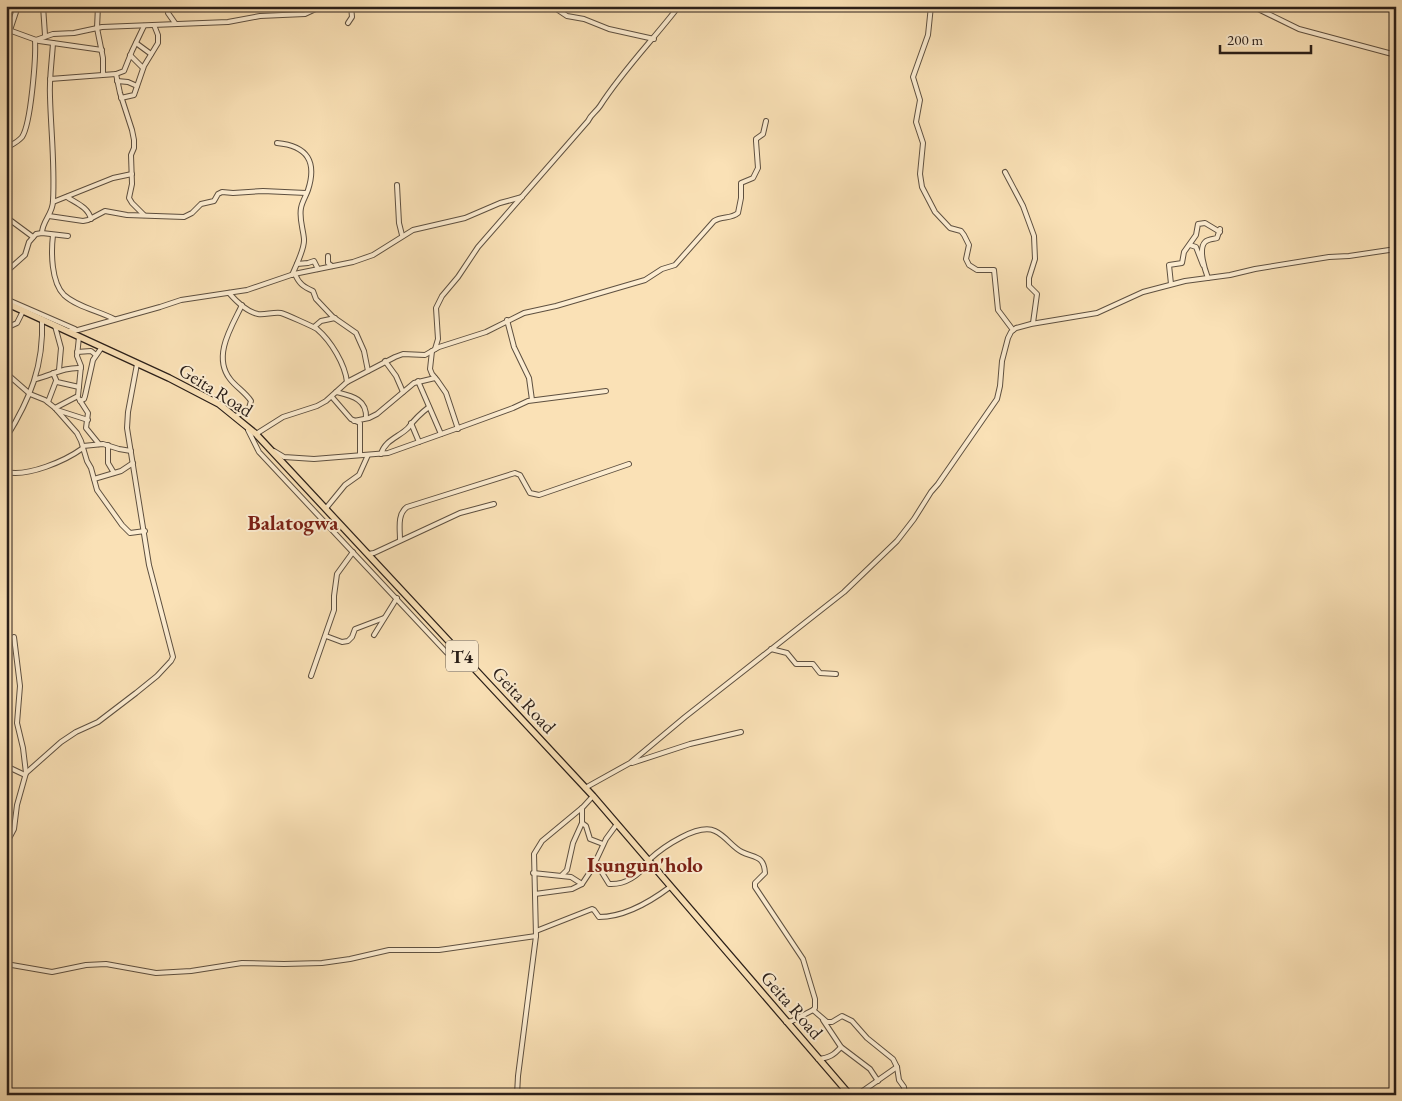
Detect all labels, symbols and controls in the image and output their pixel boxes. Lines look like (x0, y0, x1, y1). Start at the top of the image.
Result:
scale bar (1220, 22, 1311, 54)
text: 200 m (1227, 30, 1264, 49)
street label: Geita Road (174, 357, 258, 423)
district label: Balatogwa (248, 509, 339, 536)
road number: T4 (446, 640, 478, 671)
street label: Geita Road (487, 661, 562, 739)
district label: Isungun'holo (587, 851, 703, 878)
street label: Geita Road (755, 965, 829, 1045)

